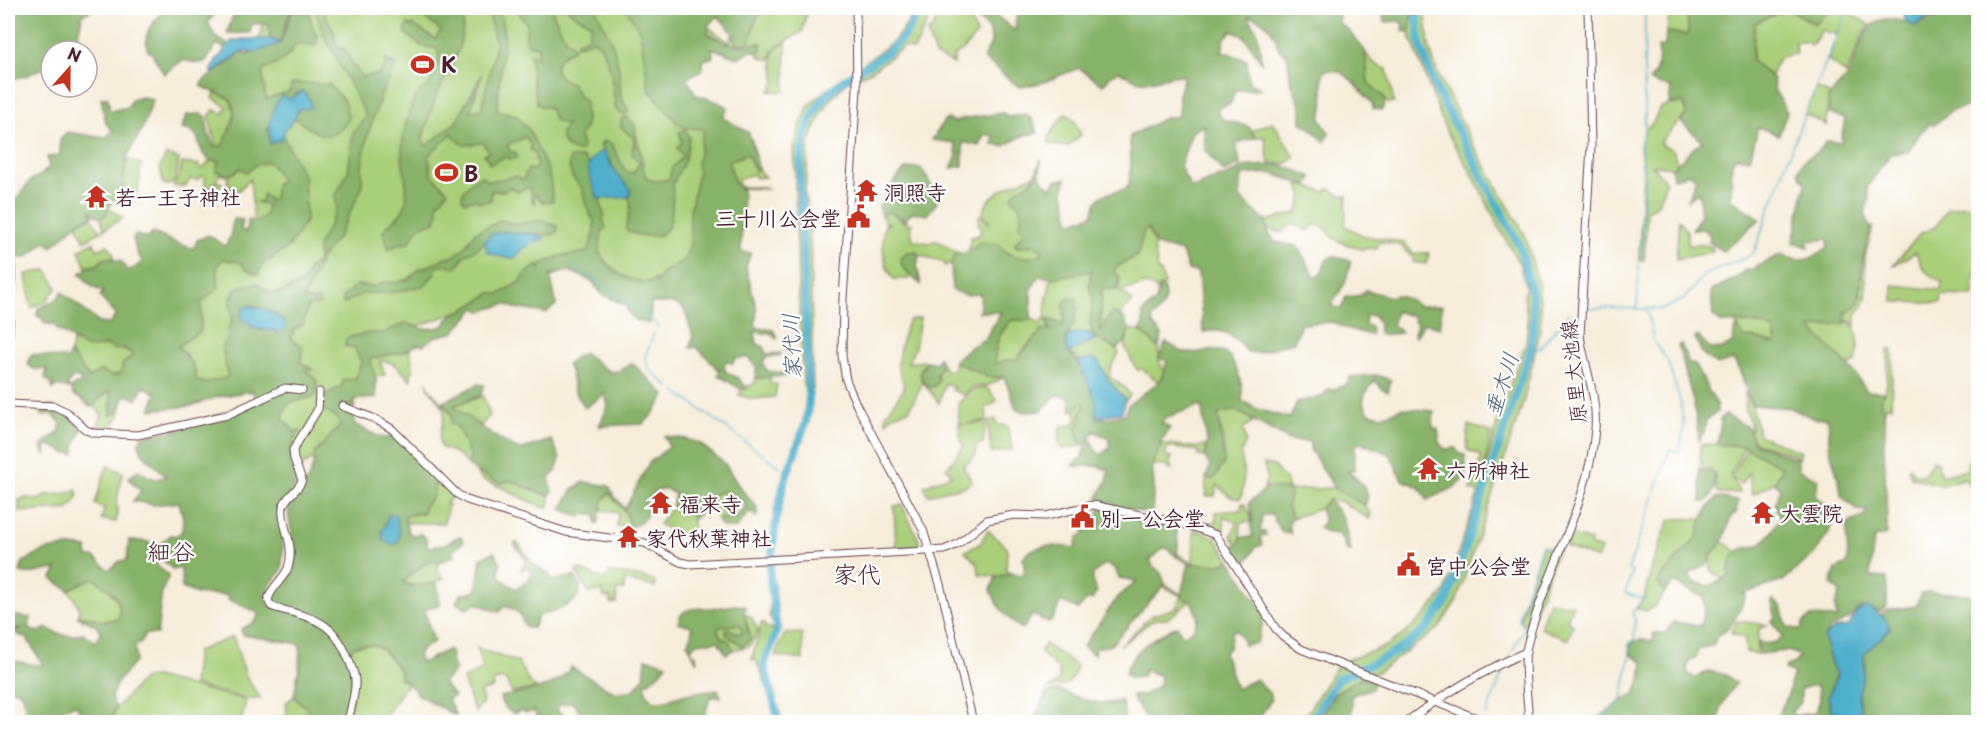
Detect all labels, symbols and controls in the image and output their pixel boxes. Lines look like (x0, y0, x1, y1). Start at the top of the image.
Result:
north arrow (39, 39, 99, 99)
text: N (65, 41, 85, 68)
place label: K (441, 48, 456, 80)
sports icon: K (410, 51, 436, 77)
place label: B (464, 157, 478, 189)
sports icon: B (433, 160, 459, 186)
place label: 洞照寺 (884, 175, 947, 207)
temple icon: 洞照寺 (853, 178, 879, 204)
place label: 若一王子神社 (115, 180, 241, 212)
temple icon: 若一王子神社 (84, 183, 110, 209)
place label: 三十川公会堂 (715, 201, 841, 233)
public building icon: 三十川公会堂 (846, 204, 872, 230)
water label: 家代川 (772, 312, 808, 380)
street label: 原里大池線 (1551, 318, 1593, 426)
water label: 垂木川 (1474, 348, 1526, 420)
place label: 六所神社 (1446, 453, 1530, 485)
temple icon: 六所神社 (1415, 456, 1441, 482)
place label: 福来寺 (679, 487, 742, 519)
temple icon: 福来寺 (648, 490, 674, 516)
place label: 大雲院 (1780, 496, 1843, 528)
temple icon: 大雲院 (1749, 499, 1775, 525)
place label: 別一公会堂 (1100, 501, 1205, 533)
public building icon: 別一公会堂 (1069, 504, 1095, 530)
place label: 家代秋葉神社 (646, 521, 772, 553)
temple icon: 家代秋葉神社 (615, 524, 641, 550)
district label: 細谷 (147, 532, 195, 568)
place label: 宮中公会堂 (1426, 549, 1531, 581)
public building icon: 宮中公会堂 (1395, 552, 1421, 578)
district label: 家代 (833, 555, 881, 591)

